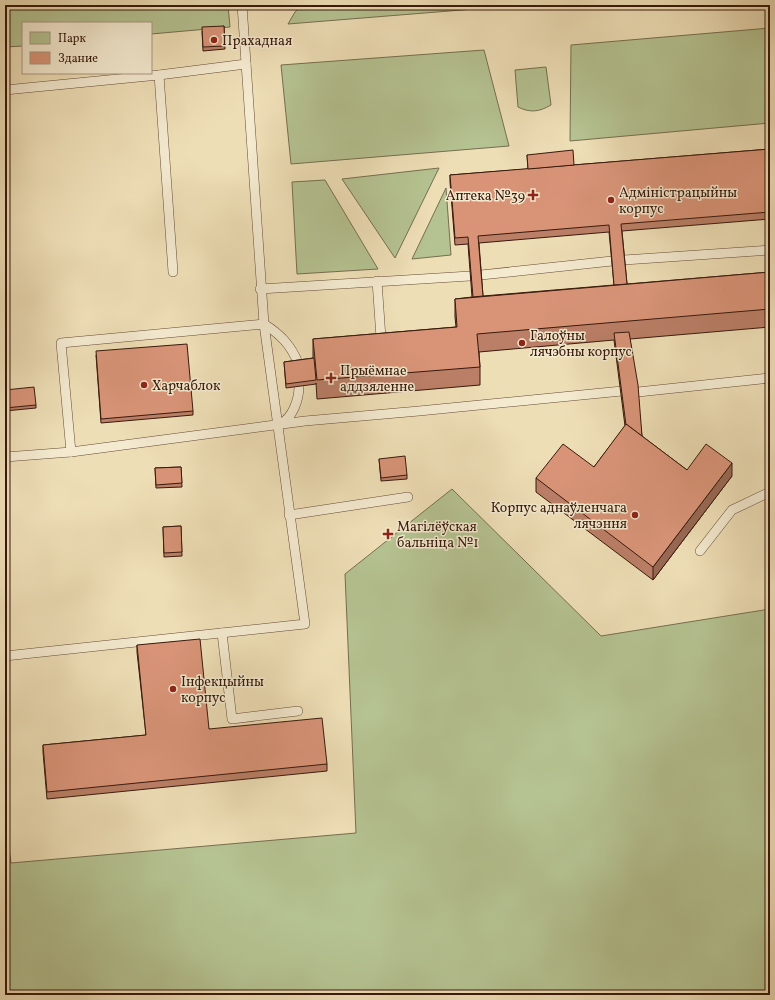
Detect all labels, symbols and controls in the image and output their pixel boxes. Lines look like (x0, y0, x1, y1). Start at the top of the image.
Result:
legend (22, 22, 152, 74)
text: Парк (58, 31, 86, 47)
place label: Прахадная (222, 32, 292, 51)
marker: Прахадная (209, 35, 219, 45)
text: Здание (58, 51, 98, 67)
place label: Адміністрацыйны корпус (619, 184, 737, 219)
place label: Аптека №39 (446, 187, 525, 206)
marker: Аптека №39 (528, 190, 538, 200)
marker: Адміністрацыйны корпус (606, 195, 616, 205)
place label: Галоўны лячэбны корпус (530, 327, 632, 362)
marker: Галоўны лячэбны корпус (517, 338, 527, 348)
place label: Прыёмнае аддзяленне (340, 362, 415, 397)
marker: Прыёмнае аддзяленне (325, 372, 337, 384)
place label: Харчаблок (152, 377, 221, 396)
marker: Харчаблок (139, 380, 149, 390)
place label: Корпус аднаўленчага лячэння (491, 499, 627, 534)
marker: Корпус аднаўленчага лячэння (630, 510, 640, 520)
place label: Магілёўская бальніца №1 (397, 518, 479, 553)
marker: Магілёўская бальніца №1 (382, 528, 394, 540)
place label: Інфекцыйны корпус (181, 673, 264, 708)
marker: Інфекцыйны корпус (168, 684, 178, 694)

